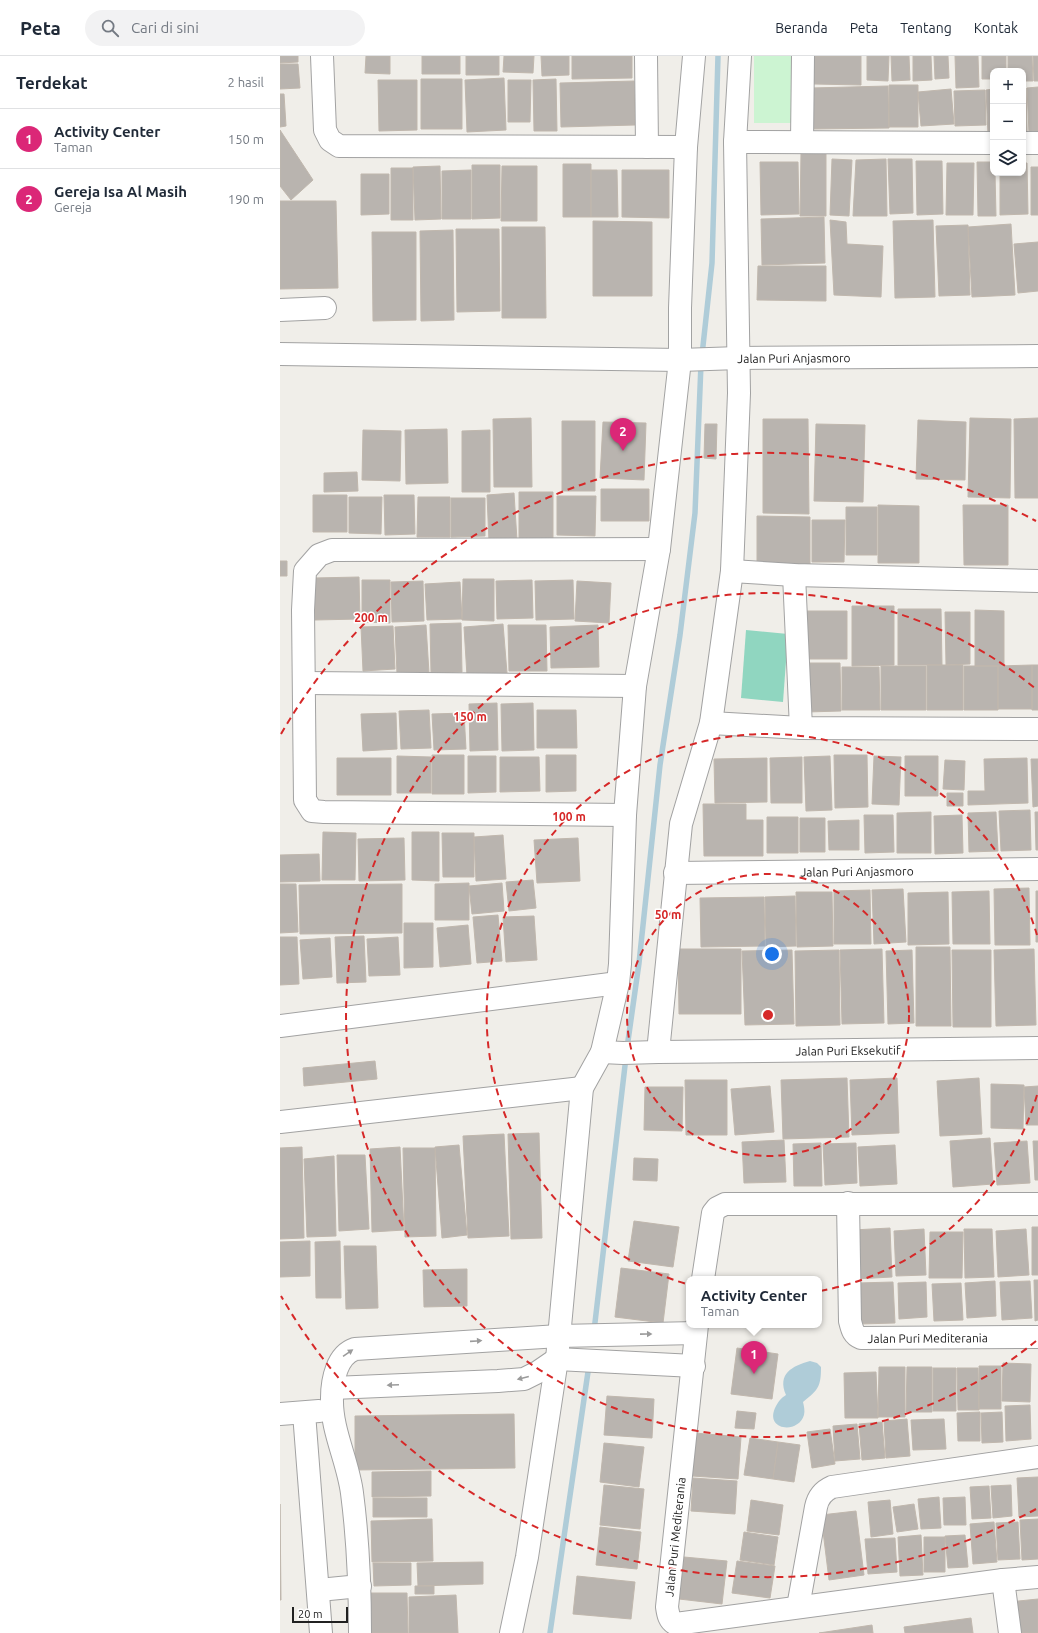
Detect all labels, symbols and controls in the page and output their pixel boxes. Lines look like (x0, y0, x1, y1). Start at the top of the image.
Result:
search box (85, 10, 365, 46)
text: Peta (20, 17, 61, 39)
icon: search (99, 17, 121, 39)
text: Cari di sini (131, 19, 199, 36)
text: Beranda (775, 20, 828, 36)
text: Peta (850, 20, 878, 36)
text: Tentang (900, 20, 952, 36)
text: Kontak (974, 20, 1018, 36)
map controls (990, 68, 1026, 176)
button: + (990, 68, 1026, 104)
text: Terdekat (16, 73, 88, 92)
text: 2 hasil (227, 75, 264, 89)
button: − (990, 104, 1026, 140)
text: Activity Center (54, 123, 160, 140)
text: 1 (25, 132, 33, 146)
text: 150 m (228, 132, 264, 146)
text: Taman (54, 140, 93, 154)
button: layers (990, 140, 1026, 176)
text: Gereja Isa Al Masih (54, 183, 187, 200)
text: 2 (25, 192, 33, 206)
text: 190 m (228, 192, 264, 206)
text: Gereja (54, 200, 92, 214)
street label: Jalan Puri Anjasmoro (737, 351, 851, 365)
pin: 2 (610, 418, 636, 451)
text: 200 m (354, 611, 388, 624)
text: 150 m (453, 710, 487, 723)
text: 100 m (552, 810, 586, 823)
street label: Jalan Puri Anjasmoro (800, 864, 914, 878)
text: 50 m (655, 908, 681, 921)
your location (762, 944, 782, 964)
centre of rings (761, 1008, 775, 1022)
street label: Jalan Puri Eksekutif (795, 1043, 901, 1057)
popup (686, 1276, 822, 1328)
text: Activity Center (701, 1287, 807, 1304)
text: Taman (701, 1304, 740, 1318)
one-way arrow (640, 1331, 653, 1337)
street label: Jalan Puri Mediterania (868, 1331, 988, 1344)
one-way arrow (470, 1338, 482, 1345)
pin: 1 (741, 1341, 767, 1374)
one-way arrow (342, 1350, 354, 1357)
one-way arrow (517, 1375, 529, 1381)
one-way arrow (387, 1382, 399, 1389)
street label: Jalan Puri Mediterania (662, 1477, 688, 1597)
scale bar (292, 1605, 348, 1624)
text: 20 m (298, 1608, 322, 1620)

